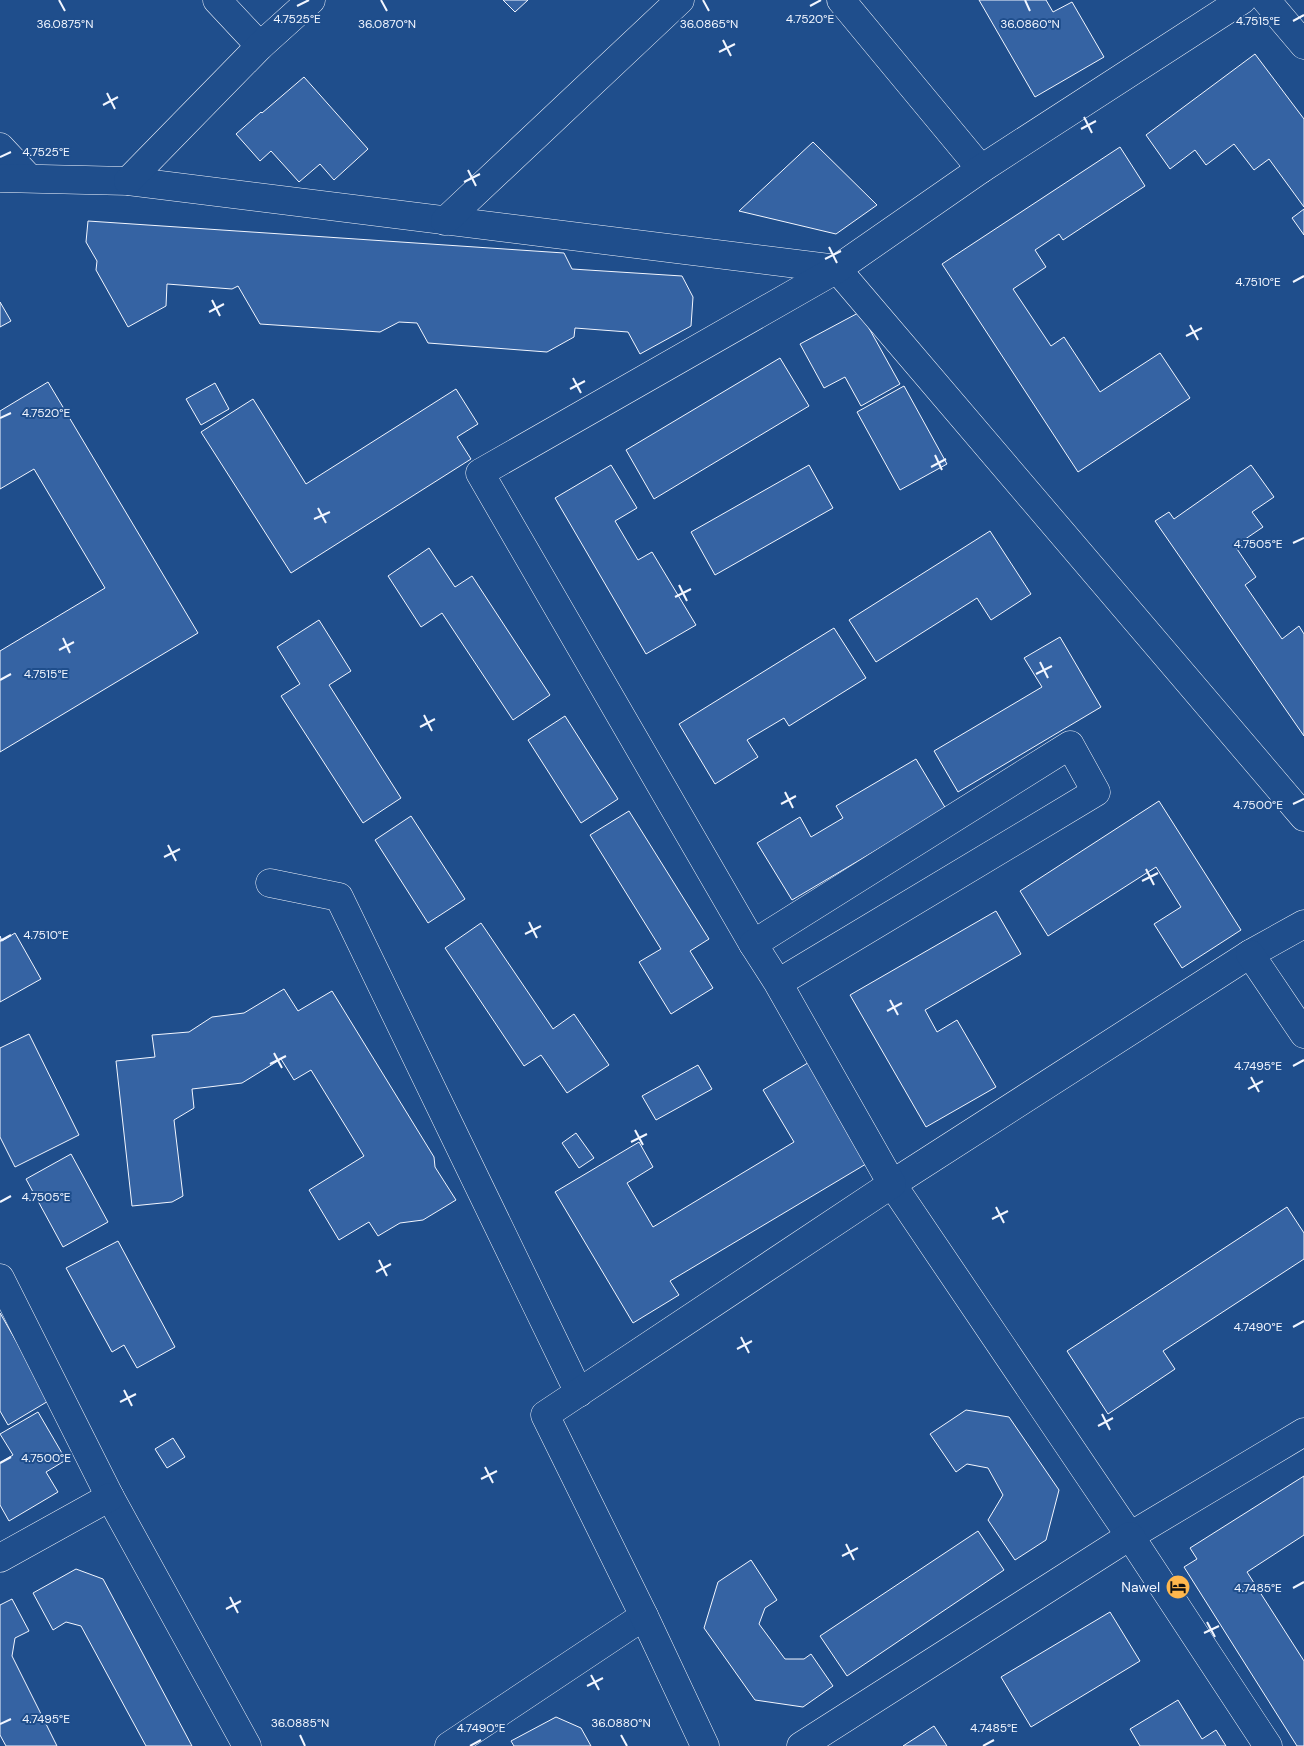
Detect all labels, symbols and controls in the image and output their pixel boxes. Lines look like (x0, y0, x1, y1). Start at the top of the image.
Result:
text: 4.7525°E (273, 11, 321, 27)
text: 4.7520°E (786, 11, 834, 27)
text: 4.7515°E (1236, 13, 1281, 29)
text: 36.0875°N (36, 16, 94, 32)
text: 36.0870°N (358, 16, 416, 32)
text: 36.0865°N (680, 16, 738, 32)
text: 36.0860°N (1000, 16, 1060, 32)
text: 4.7525°E (22, 144, 70, 160)
text: 4.7510°E (1235, 274, 1281, 290)
text: 4.7520°E (22, 405, 70, 421)
text: 4.7505°E (1233, 536, 1283, 552)
text: 4.7515°E (24, 666, 69, 682)
text: 4.7500°E (1233, 797, 1283, 813)
text: 4.7510°E (23, 927, 69, 943)
text: 4.7495°E (1234, 1058, 1282, 1074)
text: 4.7505°E (21, 1189, 71, 1205)
text: 4.7490°E (1234, 1319, 1283, 1335)
text: 4.7500°E (21, 1450, 71, 1466)
hotel icon: Nawel (1165, 1574, 1191, 1600)
place label: Nawel (1121, 1578, 1160, 1596)
text: 4.7485°E (1234, 1580, 1282, 1596)
text: 4.7495°E (22, 1711, 70, 1727)
text: 36.0885°N (271, 1715, 329, 1731)
text: 36.0880°N (591, 1715, 651, 1731)
text: 4.7490°E (457, 1720, 506, 1736)
text: 4.7485°E (970, 1720, 1018, 1736)

